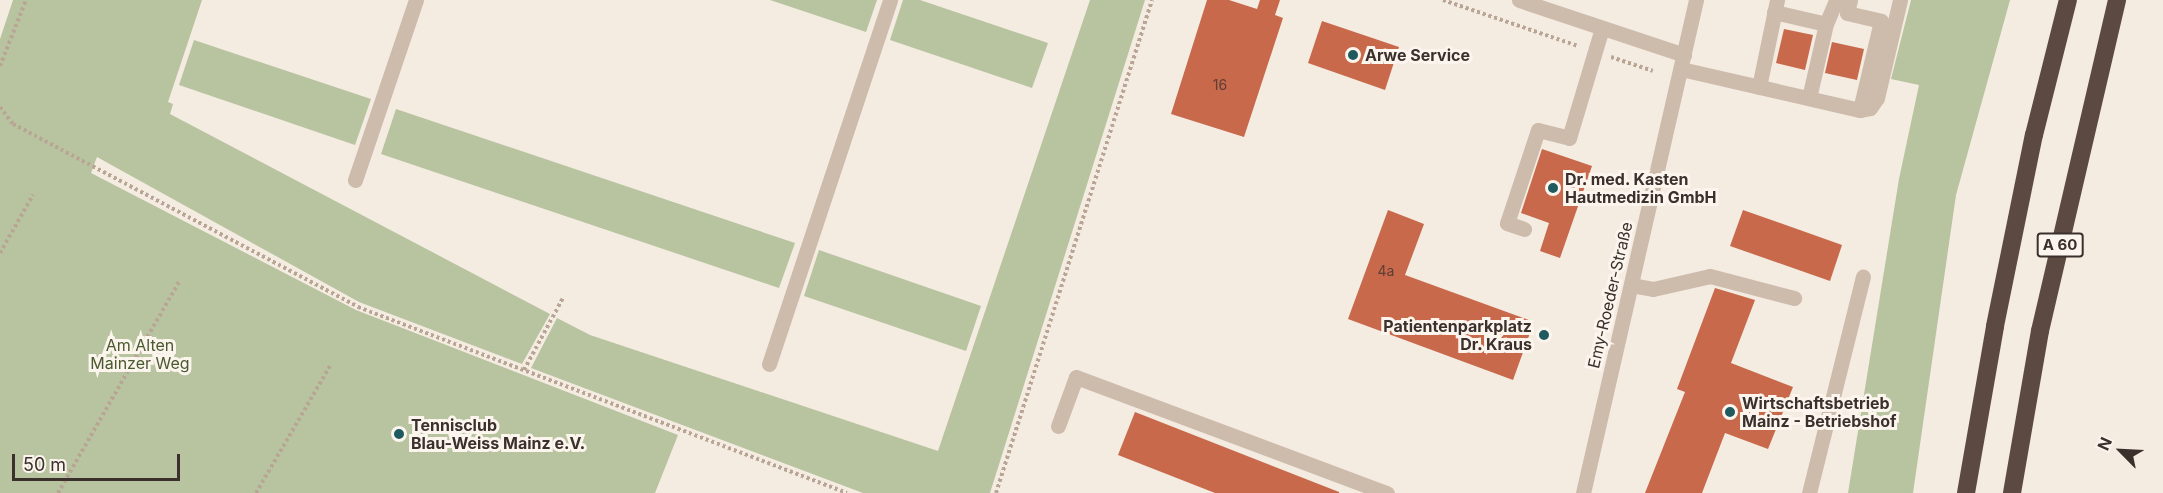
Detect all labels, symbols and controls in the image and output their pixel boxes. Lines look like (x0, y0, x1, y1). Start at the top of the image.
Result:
place label: Arwe Service (1365, 45, 1470, 65)
marker: Arwe Service (1346, 48, 1360, 62)
house number: 16 (1213, 77, 1227, 93)
place label: Dr. med. Kasten Hautmedizin GmbH (1565, 169, 1717, 207)
marker: Dr. med. Kasten Hautmedizin GmbH (1546, 181, 1560, 195)
street label: Emy-Roeder-Straße (1584, 220, 1636, 370)
road number: A 60 (2036, 233, 2084, 257)
house number: 4a (1378, 263, 1394, 279)
place label: Patientenparkplatz Dr. Kraus (1383, 316, 1532, 354)
marker: Patientenparkplatz Dr. Kraus (1537, 328, 1551, 342)
park label: Am Alten Mainzer Weg (90, 335, 190, 373)
place label: Wirtschaftsbetrieb Mainz - Betriebshof (1742, 393, 1896, 431)
marker: Wirtschaftsbetrieb Mainz - Betriebshof (1723, 405, 1737, 419)
place label: Tennisclub Blau-Weiss Mainz e.V. (411, 415, 585, 453)
north arrow (2091, 421, 2151, 481)
marker: Tennisclub Blau-Weiss Mainz e.V. (392, 427, 406, 441)
text: N (2093, 434, 2116, 453)
scale bar (15, 442, 183, 480)
text: 50 m (23, 454, 66, 475)

